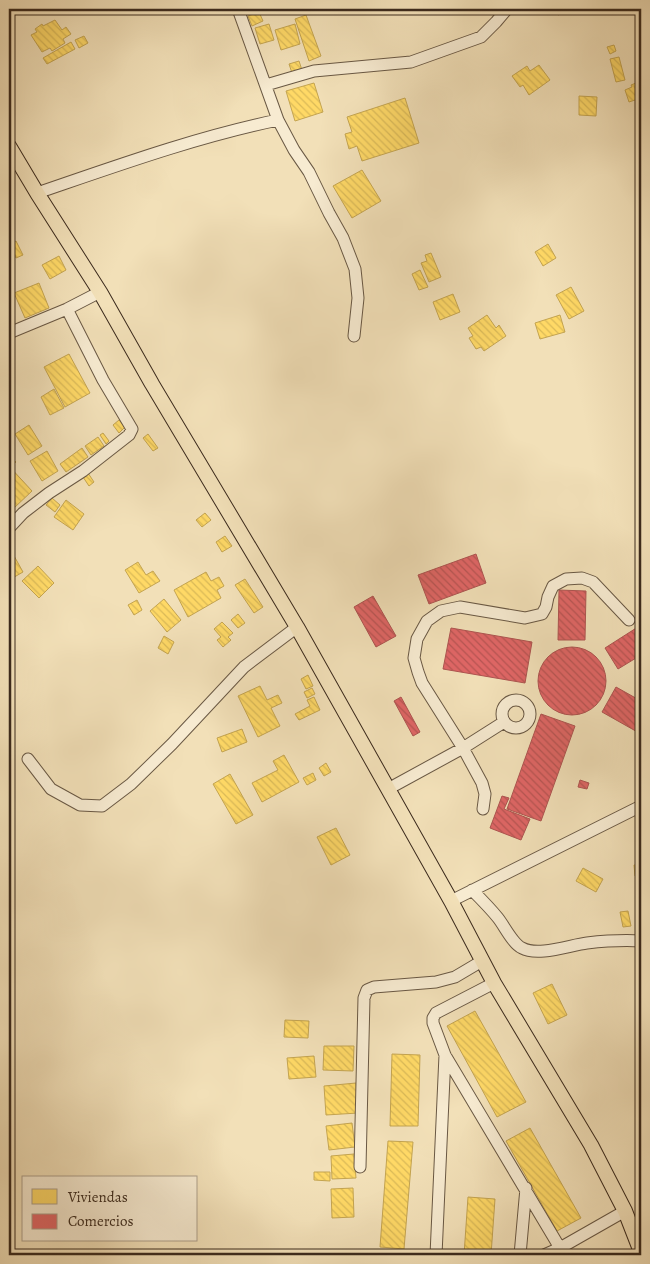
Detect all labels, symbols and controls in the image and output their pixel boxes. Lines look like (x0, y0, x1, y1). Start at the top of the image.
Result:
legend (22, 1176, 198, 1242)
text: Viviendas (67, 1187, 128, 1207)
text: Comercios (68, 1211, 133, 1231)

